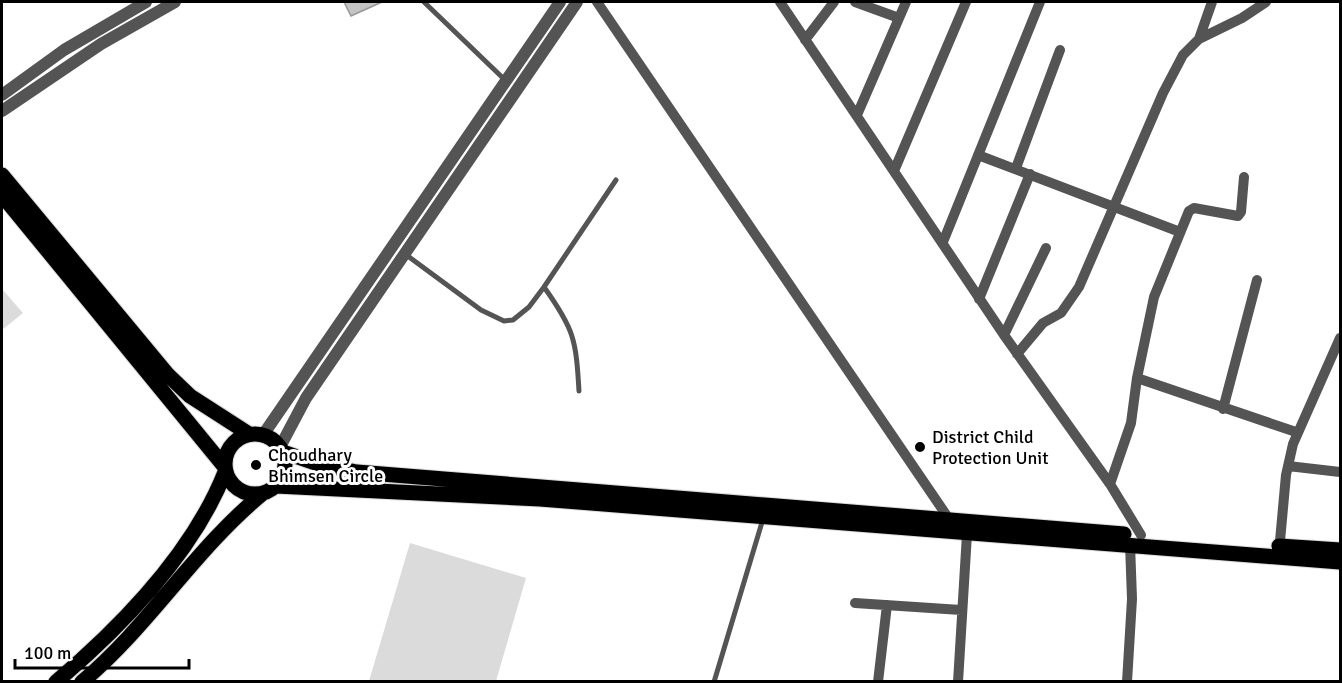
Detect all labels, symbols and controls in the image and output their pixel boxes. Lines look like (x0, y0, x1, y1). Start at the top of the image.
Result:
place label: District Child Protection Unit (932, 426, 1048, 469)
marker: District Child Protection Unit (913, 440, 927, 454)
place label: Choudhary Bhimsen Circle (268, 444, 383, 487)
marker: Choudhary Bhimsen Circle (249, 458, 263, 472)
scale bar (15, 632, 189, 670)
text: 100 m (24, 642, 71, 664)

